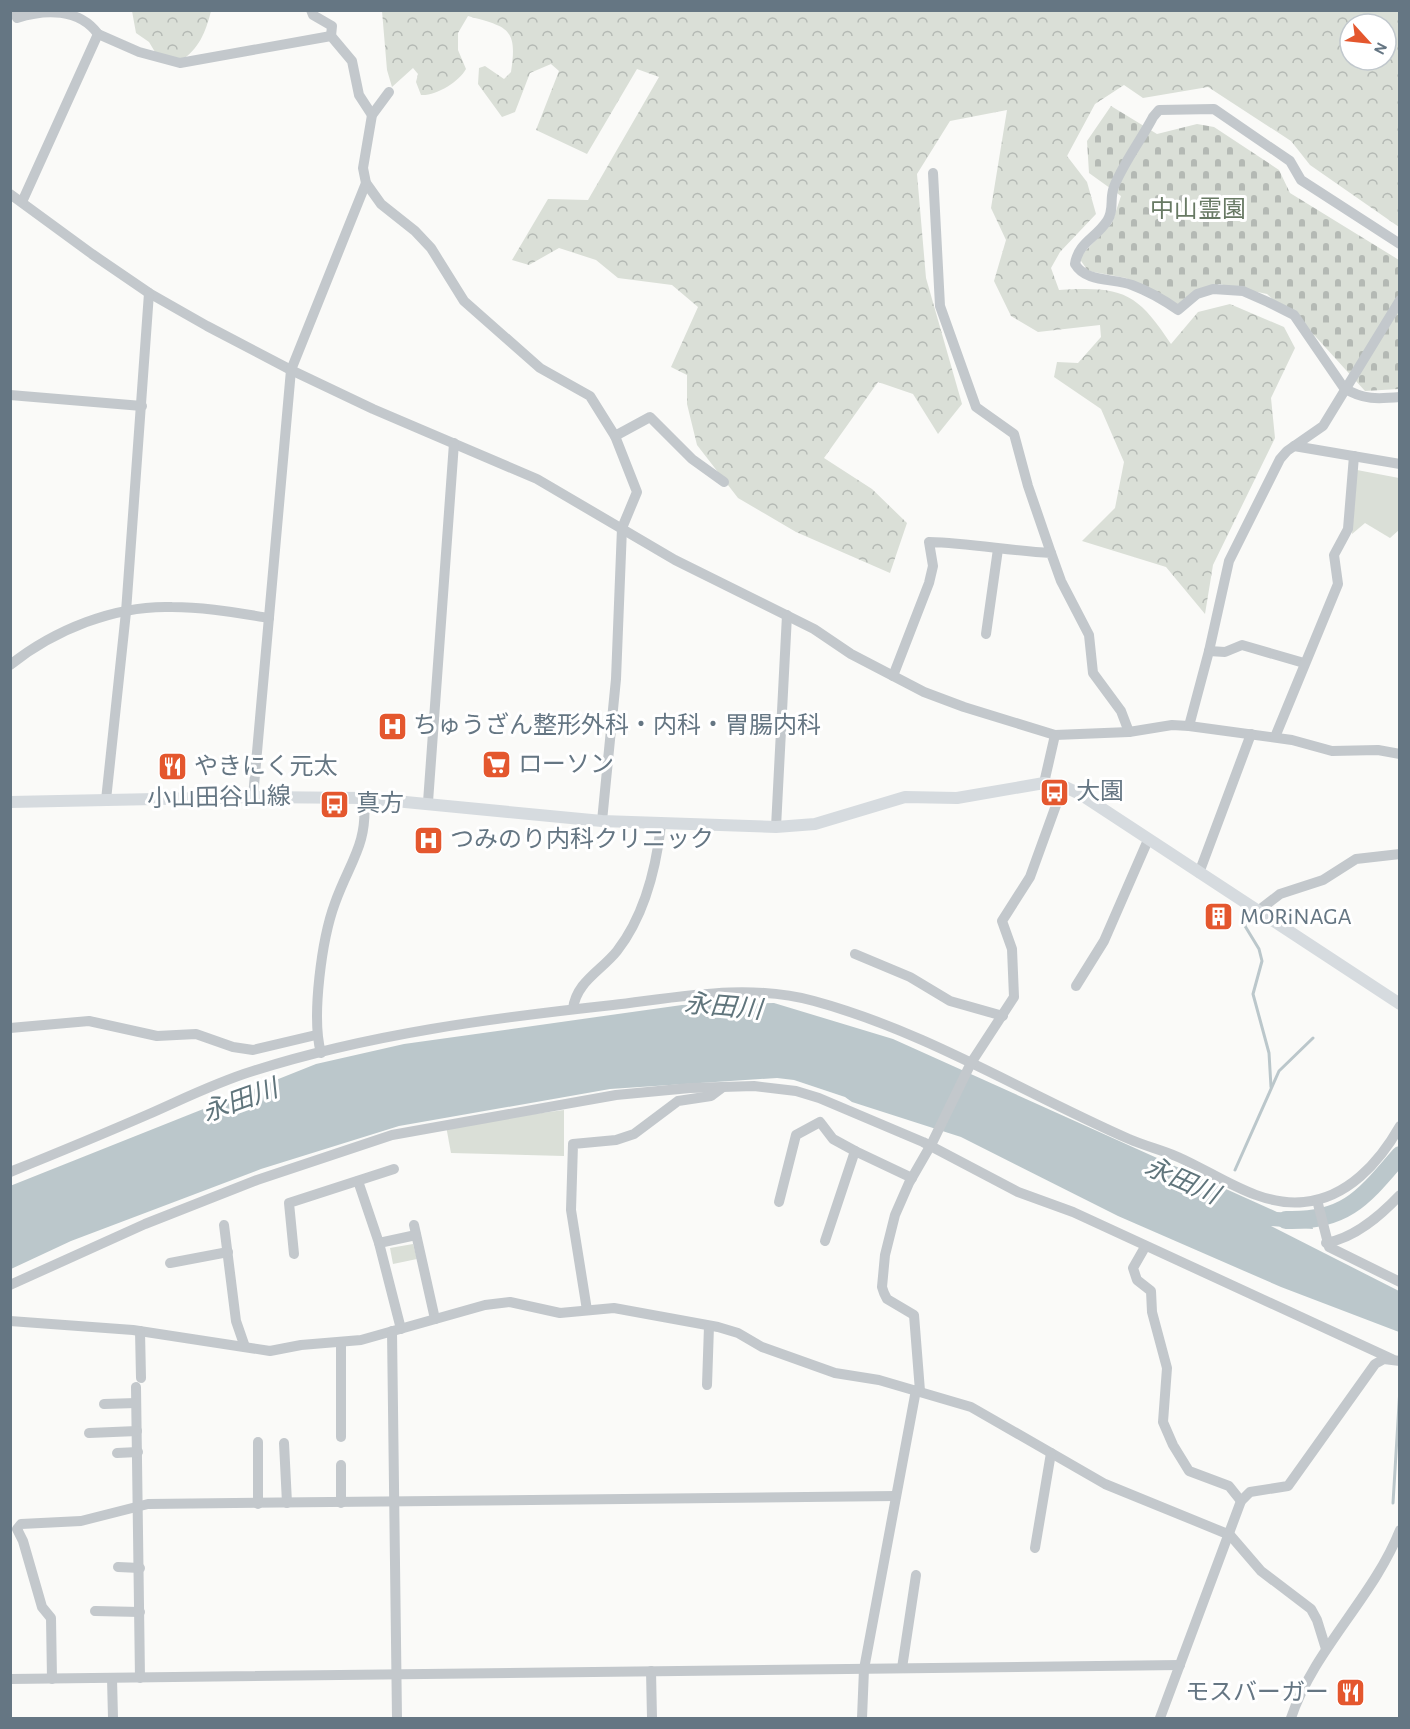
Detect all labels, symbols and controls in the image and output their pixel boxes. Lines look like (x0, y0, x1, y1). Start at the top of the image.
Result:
north arrow (1338, 12, 1398, 72)
text: N (1371, 40, 1390, 57)
park label: 中山霊園 (1150, 196, 1246, 222)
hospital icon: ちゅうざん整形外科・内科・胃腸内科 (376, 710, 408, 742)
place label: ちゅうざん整形外科・内科・胃腸内科 (413, 712, 821, 738)
supermarket icon: ローソン (481, 749, 513, 781)
restaurant icon: やきにく元太 (157, 751, 189, 783)
place label: やきにく元太 (194, 753, 338, 779)
place label: ローソン (518, 753, 614, 777)
bus stop icon: 大園 (1039, 776, 1071, 808)
place label: 大園 (1076, 779, 1124, 804)
street label: 小山田谷山線 (147, 783, 291, 811)
bus stop icon: 真方 (319, 788, 351, 820)
place label: 真方 (356, 790, 404, 816)
hospital icon: つみのり内科クリニック (413, 824, 445, 856)
place label: つみのり内科クリニック (450, 826, 714, 852)
building icon: MORiNAGA (1203, 901, 1235, 933)
place label: MORiNAGA (1240, 905, 1352, 929)
water label: 永田川 (683, 990, 766, 1024)
water label: 永田川 (199, 1073, 284, 1127)
water label: 永田川 (1141, 1152, 1226, 1210)
restaurant icon: モスバーガー (1334, 1677, 1366, 1709)
place label: モスバーガー (1185, 1680, 1329, 1705)

